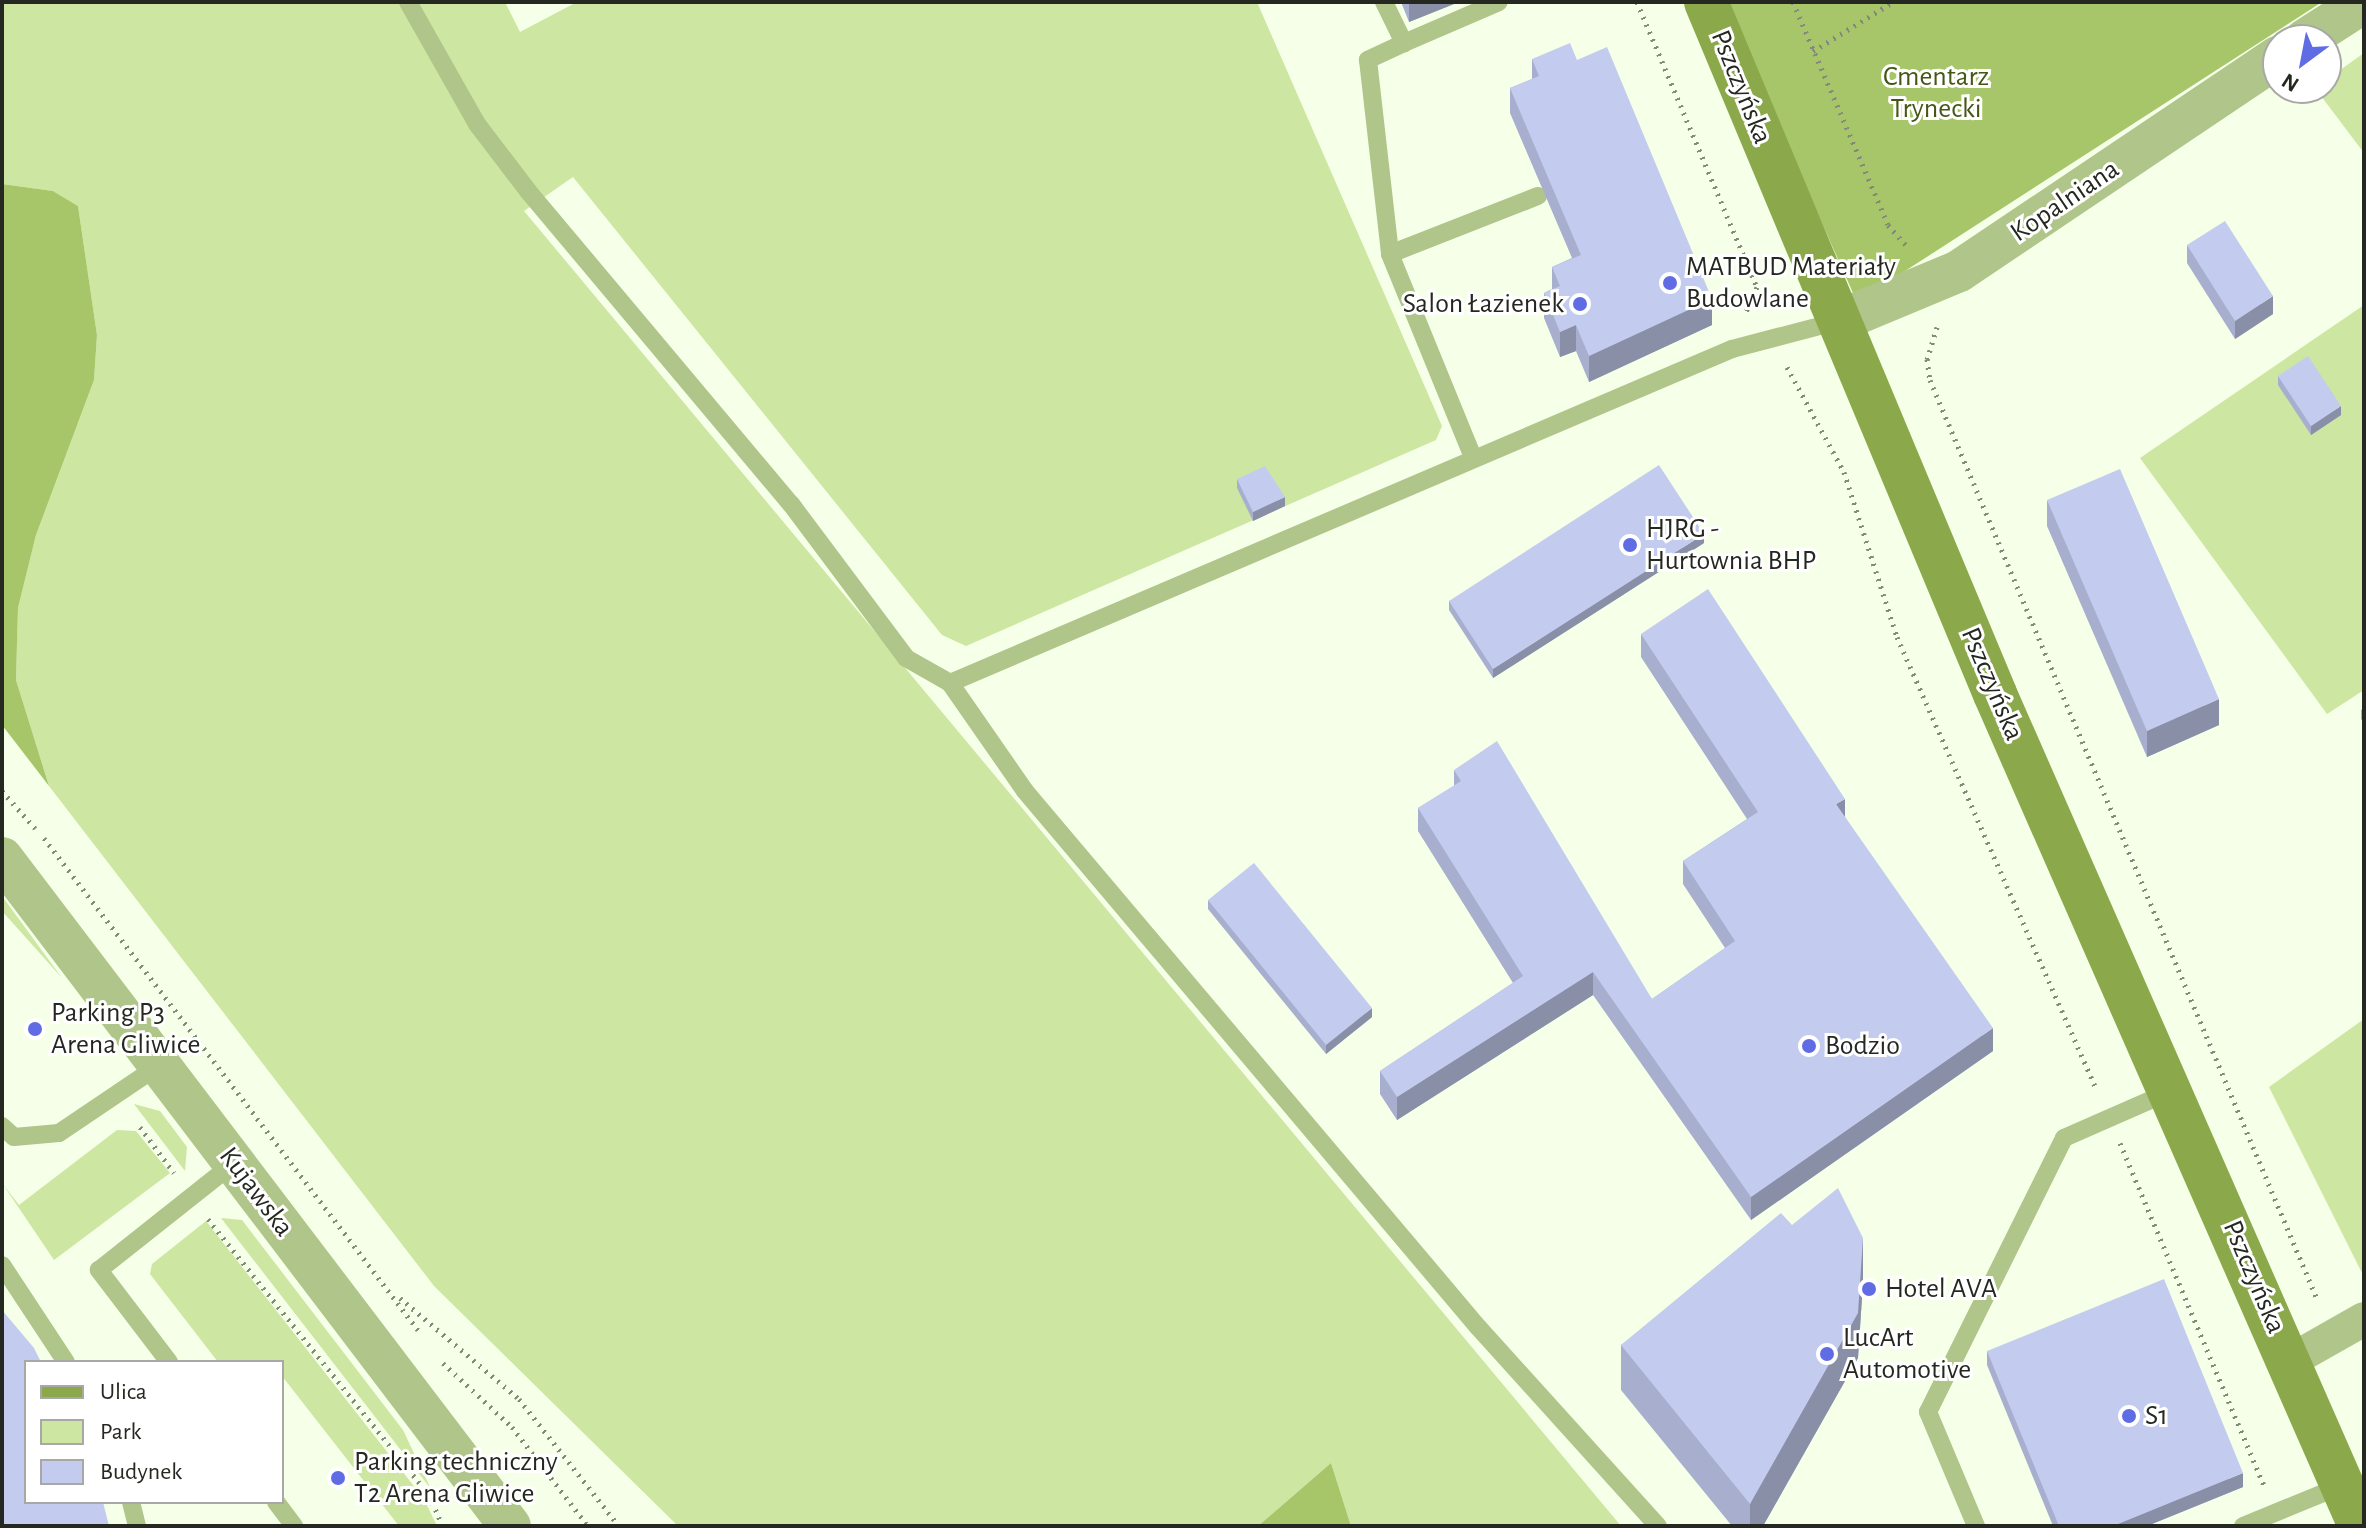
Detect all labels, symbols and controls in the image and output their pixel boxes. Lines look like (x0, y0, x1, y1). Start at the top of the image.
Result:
north arrow (2262, 24, 2342, 104)
street label: Pszczyńska (1703, 25, 1779, 149)
park label: Cmentarz Trynecki (1883, 60, 1989, 126)
text: N (2278, 69, 2303, 96)
street label: Kopalniana (2004, 152, 2126, 250)
place label: MATBUD Materiały Budowlane (1686, 250, 1896, 316)
marker: MATBUD Materiały Budowlane (1661, 274, 1679, 292)
place label: Salon Łazienek (1403, 287, 1564, 321)
marker: Salon Łazienek (1571, 295, 1589, 313)
place label: HJRG - Hurtownia BHP (1646, 512, 1816, 578)
marker: HJRG - Hurtownia BHP (1621, 536, 1639, 554)
street label: Pszczyńska (1953, 622, 2031, 746)
place label: Parking P3 Arena Gliwice (51, 996, 200, 1062)
marker: Parking P3 Arena Gliwice (26, 1020, 44, 1038)
place label: Bodzio (1825, 1029, 1900, 1063)
marker: Bodzio (1800, 1037, 1818, 1055)
street label: Kujawska (211, 1141, 301, 1243)
street label: Pszczyńska (2215, 1215, 2293, 1339)
place label: Hotel AVA (1885, 1272, 1997, 1306)
marker: Hotel AVA (1860, 1280, 1878, 1298)
place label: LucArt Automotive (1843, 1321, 1971, 1387)
marker: LucArt Automotive (1818, 1345, 1836, 1363)
legend (24, 1360, 284, 1504)
text: Ulica (100, 1380, 147, 1404)
place label: S1 (2145, 1399, 2168, 1433)
marker: S1 (2120, 1407, 2138, 1425)
text: Park (100, 1420, 141, 1444)
place label: Parking techniczny T2 Arena Gliwice (354, 1445, 558, 1511)
text: Budynek (100, 1460, 182, 1484)
marker: Parking techniczny T2 Arena Gliwice (329, 1469, 347, 1487)

